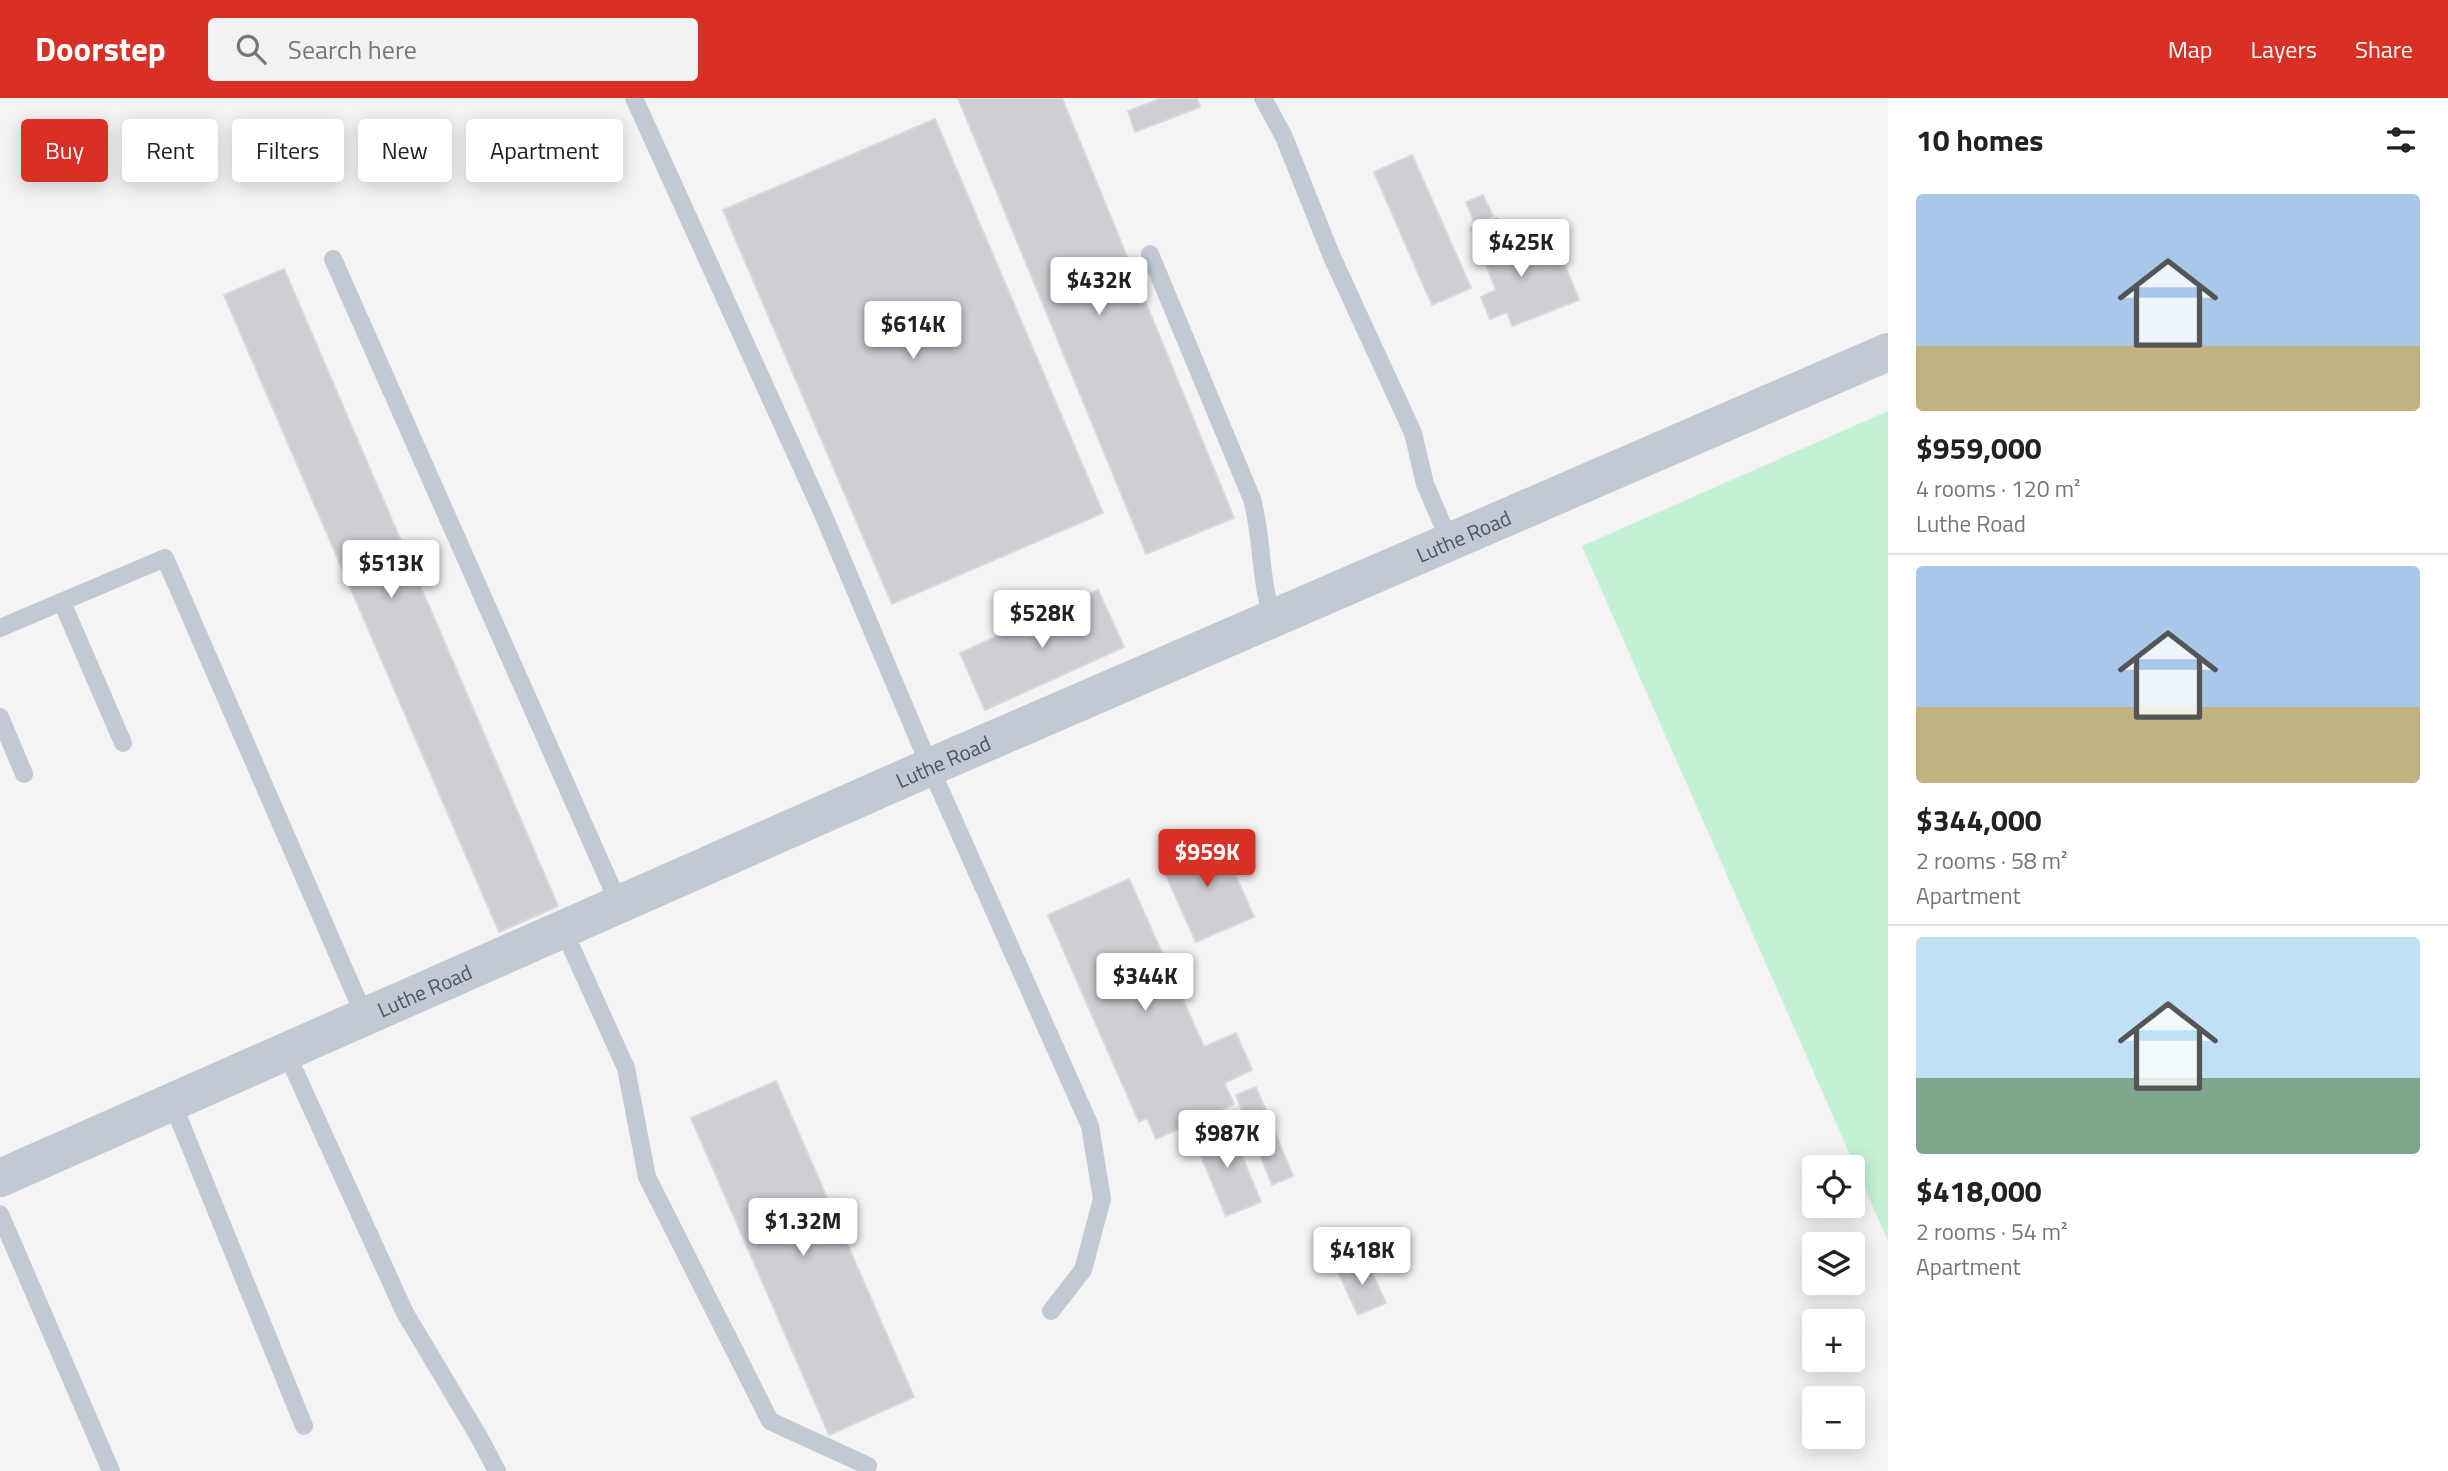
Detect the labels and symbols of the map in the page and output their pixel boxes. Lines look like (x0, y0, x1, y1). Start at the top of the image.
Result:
pin: $425K (1472, 220, 1570, 279)
pin: $432K (1050, 258, 1148, 317)
pin: $614K (864, 302, 962, 361)
street label: Luthe Road (1411, 501, 1516, 571)
pin: $513K (342, 540, 440, 600)
pin: $528K (993, 590, 1091, 650)
street label: Luthe Road (891, 727, 996, 796)
pin: $959K (1158, 830, 1256, 889)
pin: $344K (1096, 954, 1194, 1013)
street label: Luthe Road (372, 955, 477, 1025)
pin: $987K (1178, 1110, 1276, 1170)
pin: $1.32M (746, 1198, 860, 1258)
pin: $418K (1313, 1228, 1411, 1287)

